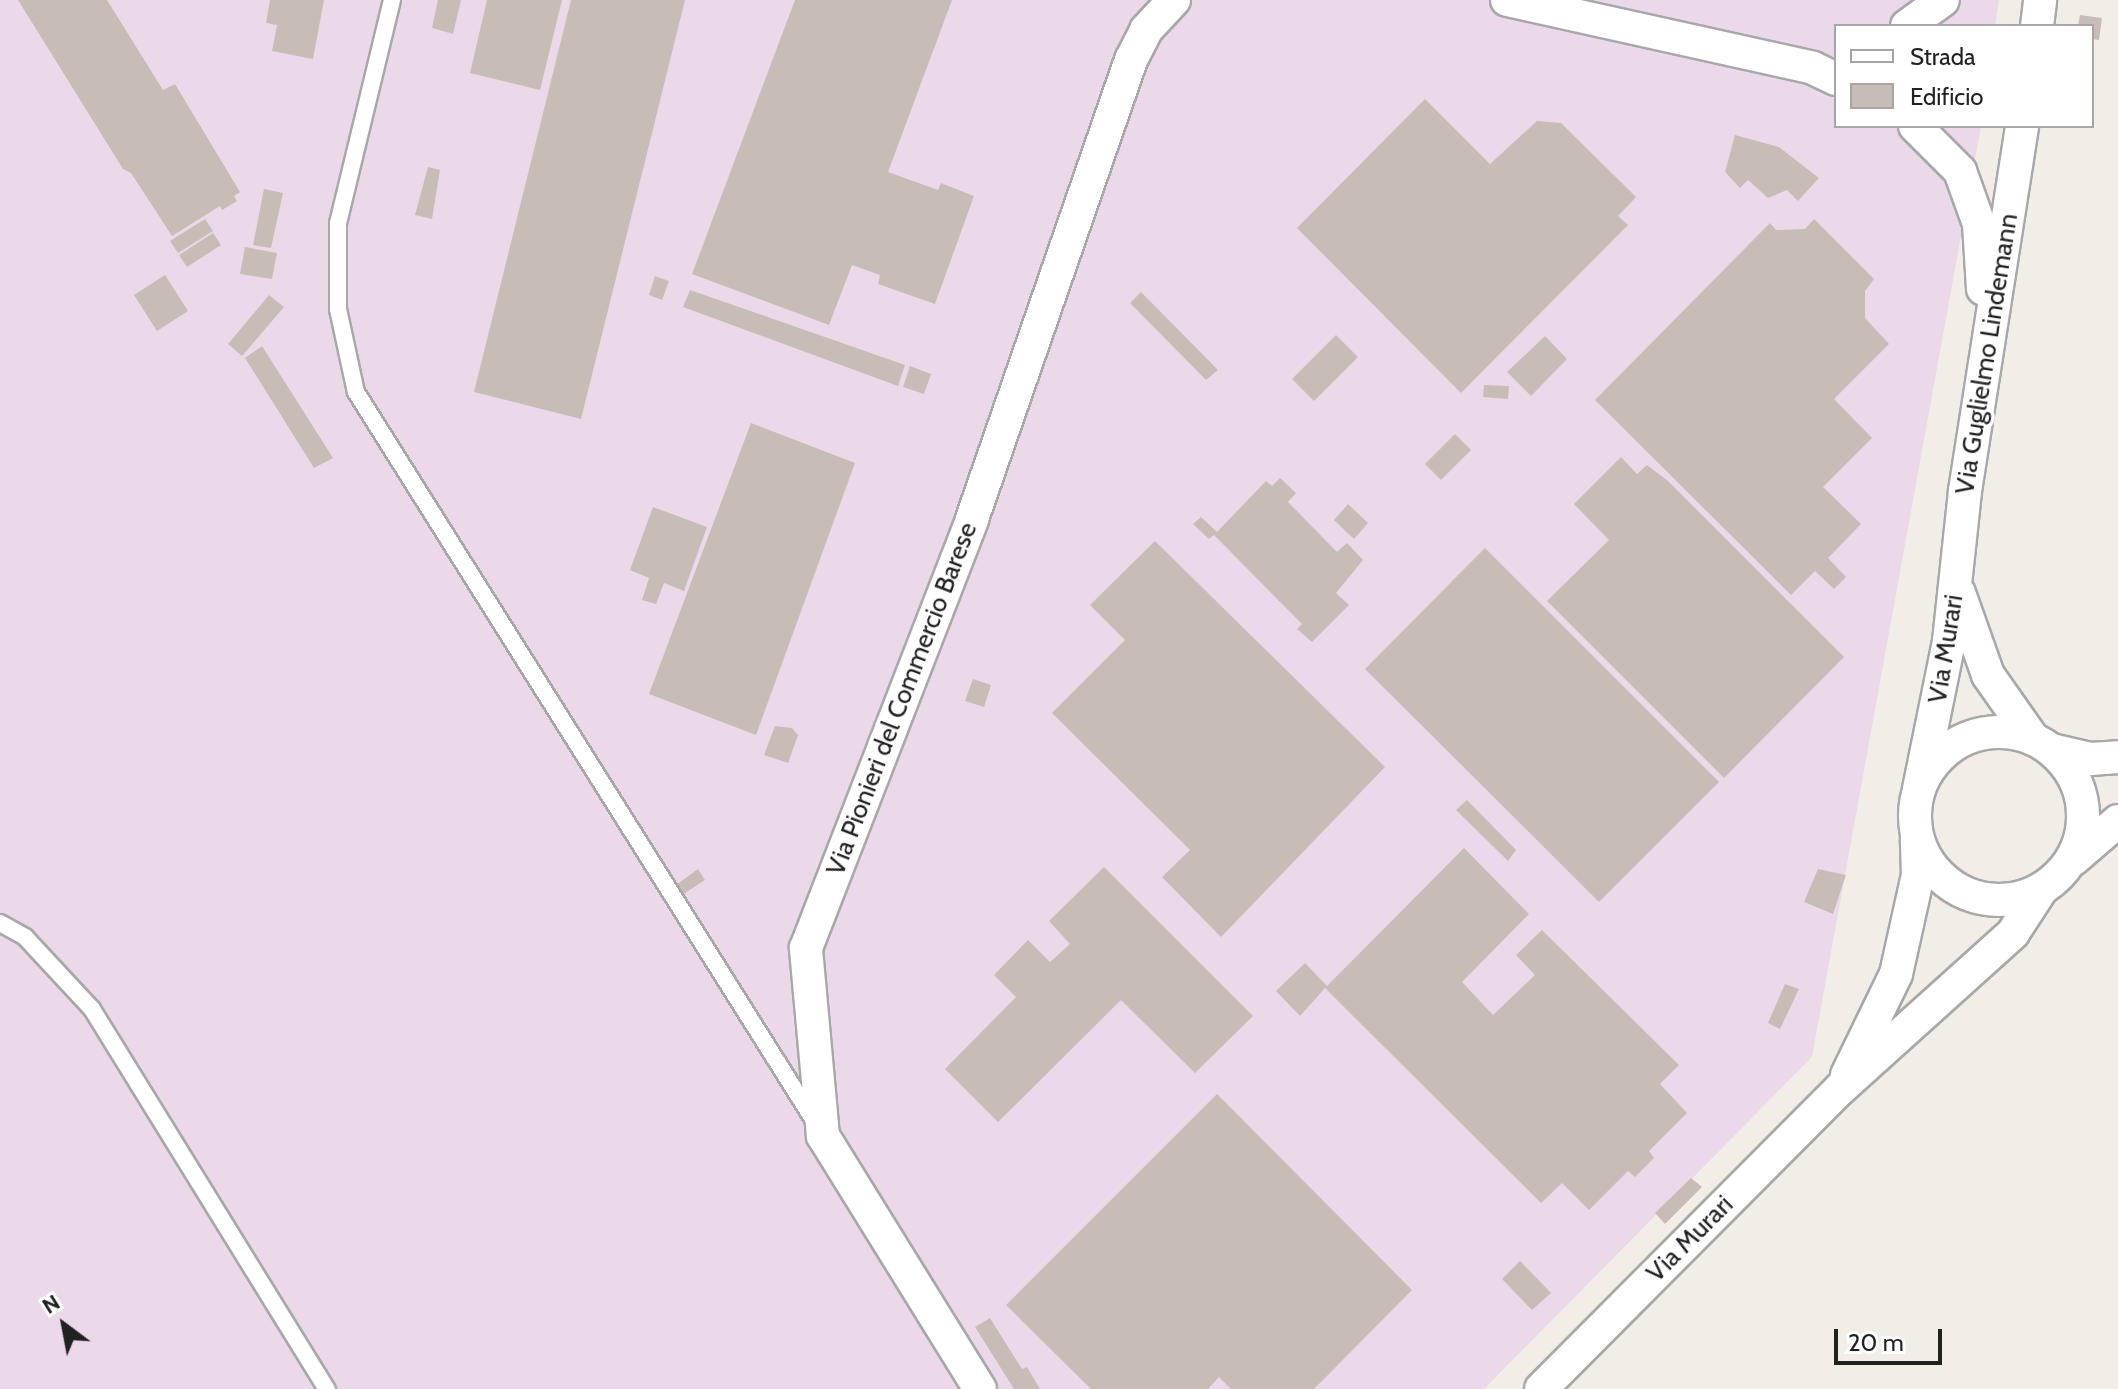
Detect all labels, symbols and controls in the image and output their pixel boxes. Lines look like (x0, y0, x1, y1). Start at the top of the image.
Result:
legend (1834, 24, 2094, 128)
text: Strada (1910, 42, 1976, 71)
text: Edificio (1910, 82, 1984, 111)
street label: Via Guglielmo Lindemann (1949, 211, 2025, 497)
street label: Via Pionieri del Commercio Barese (820, 518, 984, 880)
street label: Via Murari (1922, 592, 1970, 706)
street label: Via Murari (1640, 1189, 1740, 1289)
north arrow (24, 1285, 104, 1365)
text: N (37, 1289, 65, 1320)
scale bar (1838, 1313, 1946, 1363)
text: 20 m (1848, 1328, 1904, 1357)

